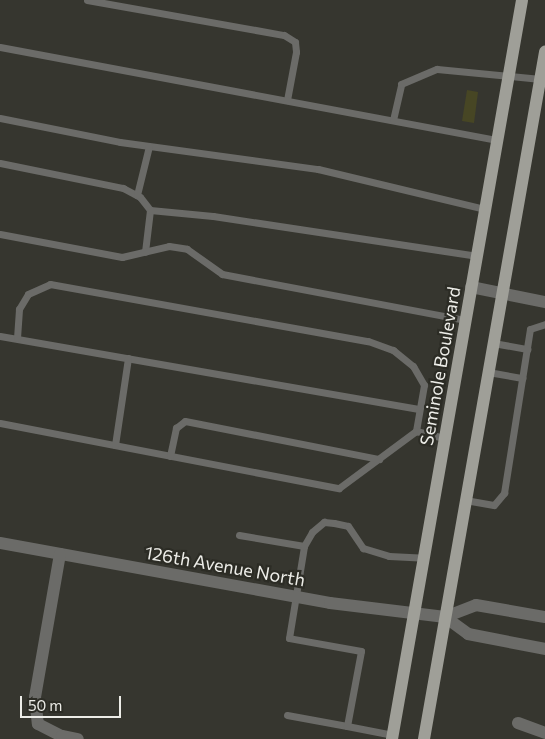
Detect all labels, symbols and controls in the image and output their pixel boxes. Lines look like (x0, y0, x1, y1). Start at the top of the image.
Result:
street label: Seminole Boulevard (415, 285, 465, 447)
street label: 126th Avenue North (143, 541, 307, 591)
scale bar (22, 686, 124, 718)
text: 50 m (28, 696, 62, 714)

